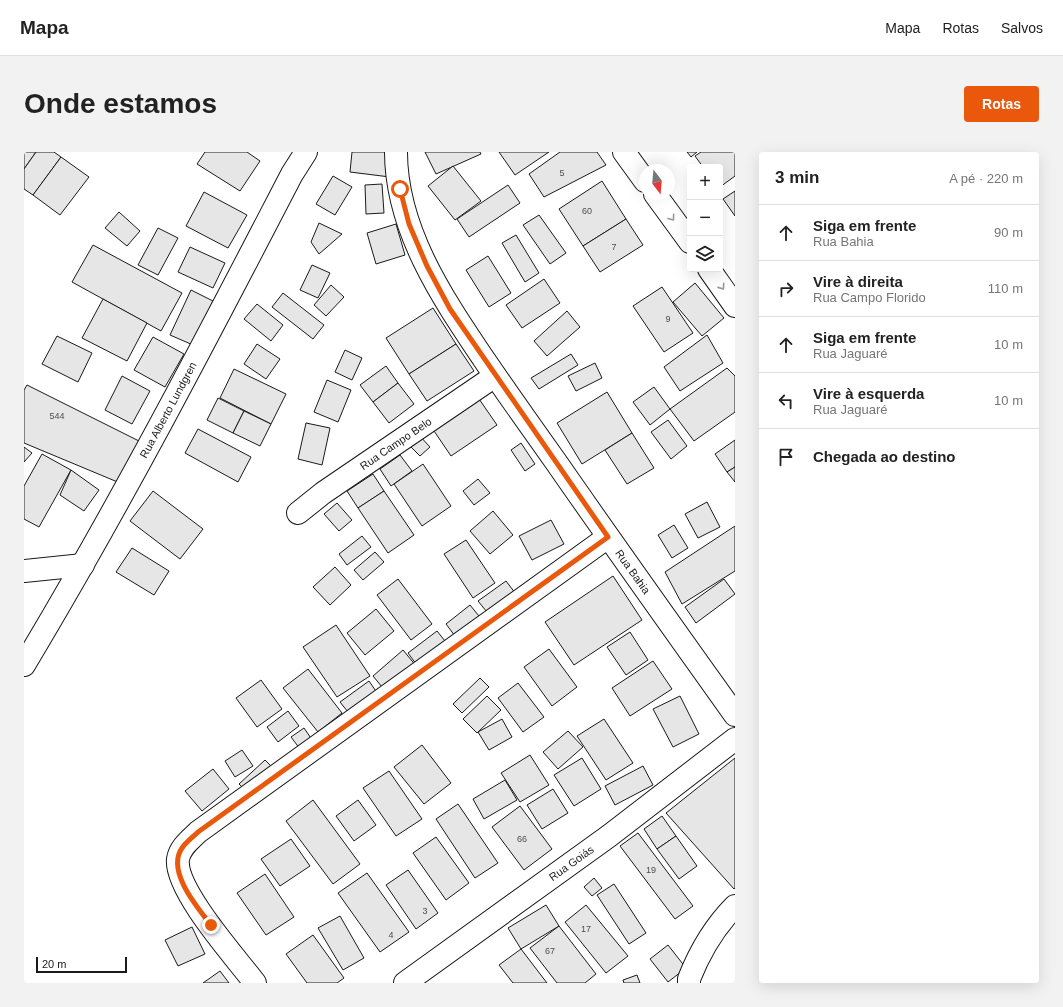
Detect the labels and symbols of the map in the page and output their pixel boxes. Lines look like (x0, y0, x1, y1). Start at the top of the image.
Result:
north arrow (639, 164, 675, 200)
house number: 5 (559, 168, 565, 178)
route start (391, 180, 409, 198)
house number: 60 (582, 206, 592, 216)
one-way arrow (668, 214, 675, 221)
house number: 7 (611, 242, 617, 252)
one-way arrow (717, 283, 724, 290)
house number: 9 (665, 314, 671, 324)
street label: Rua Alberto Lundgren (137, 360, 199, 460)
house number: 544 (49, 411, 65, 421)
street label: Rua Campo Belo (358, 415, 434, 472)
street label: Rua Bahia (613, 547, 653, 597)
house number: 66 (517, 834, 527, 844)
street label: Rua Goiás (547, 843, 596, 883)
house number: 19 (646, 865, 656, 875)
house number: 3 (422, 906, 428, 916)
route end (202, 916, 220, 934)
house number: 17 (581, 924, 591, 934)
house number: 4 (388, 930, 394, 940)
house number: 67 (545, 946, 555, 956)
scale bar (36, 955, 127, 974)

